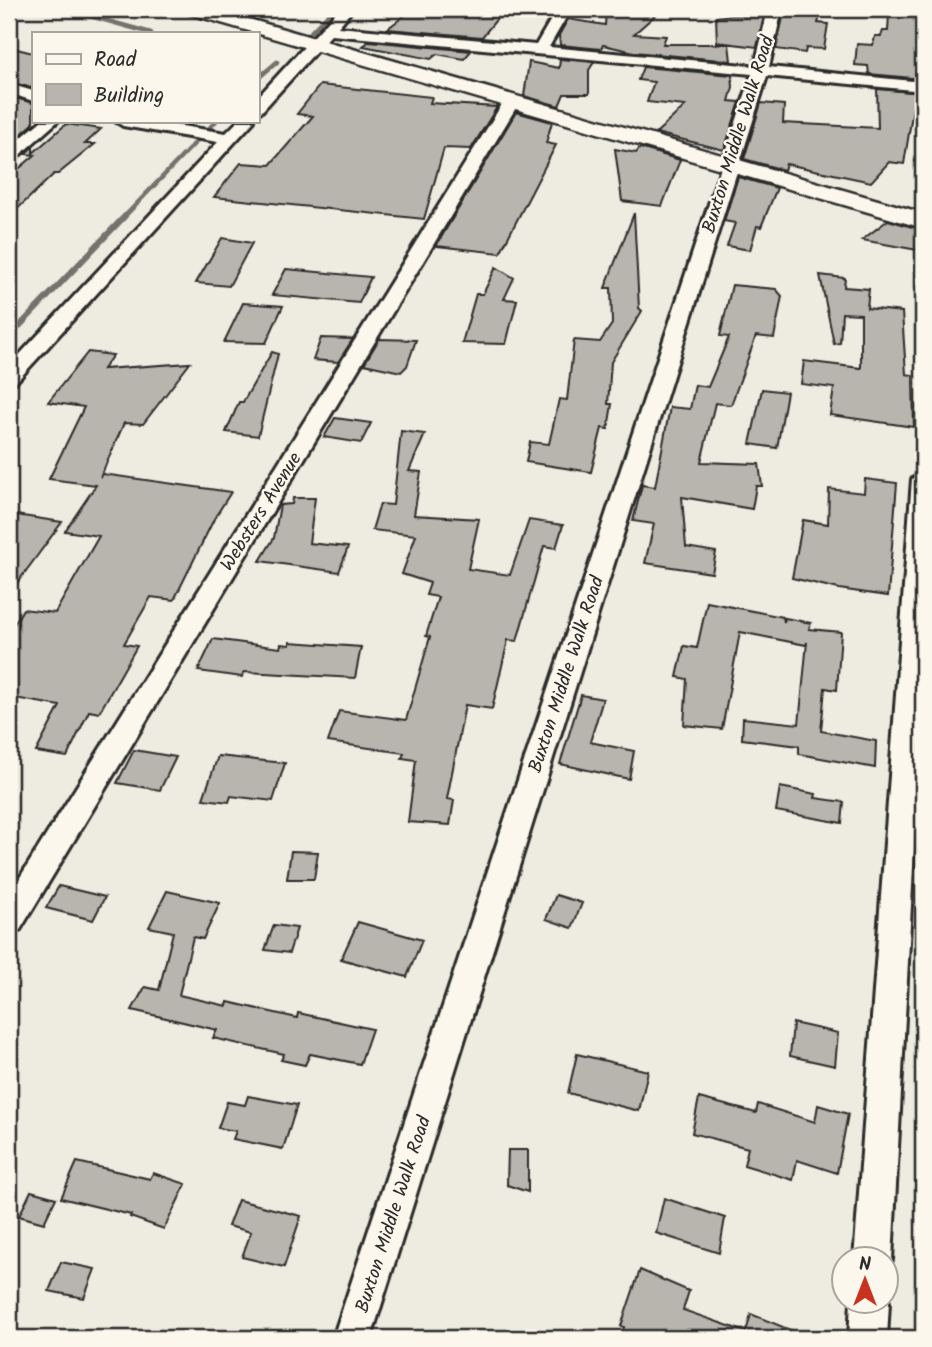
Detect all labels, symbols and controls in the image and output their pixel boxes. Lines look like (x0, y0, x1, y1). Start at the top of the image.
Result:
street label: Buxton Middle Walk Road (695, 31, 783, 237)
legend (32, 32, 259, 122)
text: Road (94, 44, 137, 77)
text: Building (94, 80, 164, 113)
street label: Websters Avenue (213, 446, 311, 577)
street label: Buxton Middle Walk Road (521, 572, 613, 777)
street label: Buxton Middle Walk Road (348, 1112, 440, 1317)
north arrow (830, 1246, 900, 1316)
text: N (859, 1250, 871, 1280)

